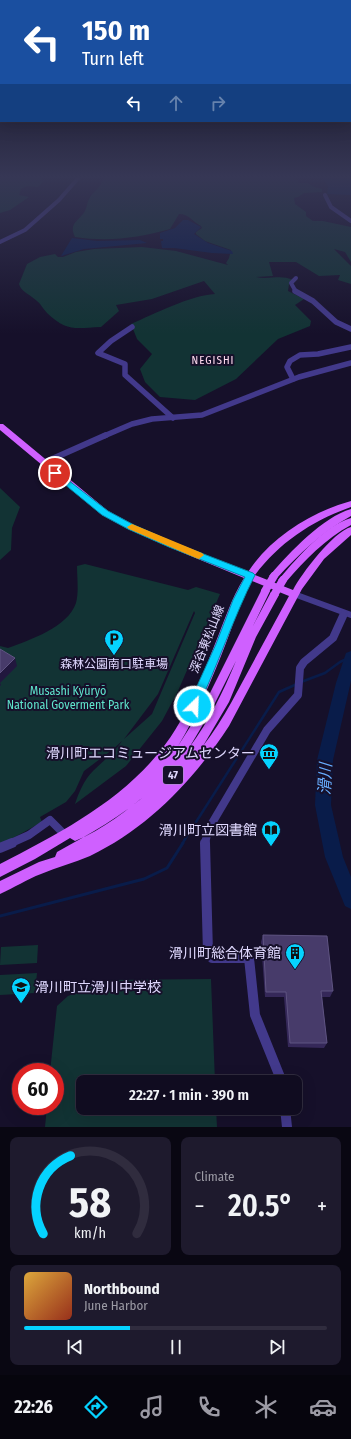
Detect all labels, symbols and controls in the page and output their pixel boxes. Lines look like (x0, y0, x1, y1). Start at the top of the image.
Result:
text: 150 m (82, 14, 150, 47)
icon: left (16, 16, 68, 68)
text: Turn left (82, 48, 144, 70)
icon: left (123, 92, 145, 114)
icon: ahead (165, 92, 187, 114)
icon: right (207, 92, 229, 114)
district label: NEGISHI (192, 354, 234, 367)
pin (38, 456, 72, 490)
icon: arrive (44, 462, 66, 484)
street label: 深谷東松山線 (187, 603, 227, 675)
parking icon: 森林公園南口駐車場 (103, 628, 125, 656)
place label: 森林公園南口駐車場 (60, 657, 168, 671)
park label: Musashi Kyūryō National Goverment Park (7, 684, 130, 712)
position arrow (173, 685, 215, 727)
museum icon: 滑川町エコミュージアムセンター (258, 742, 280, 770)
place label: 滑川町エコミュージアムセンター (46, 745, 255, 762)
water label: 滑川 (315, 761, 335, 795)
road number: 47 (163, 766, 183, 784)
library icon: 滑川町立図書館 (260, 819, 282, 847)
place label: 滑川町立図書館 (159, 822, 257, 839)
building icon: 滑川町総合体育館 (284, 942, 306, 970)
place label: 滑川町総合体育館 (169, 945, 281, 962)
school or university icon: 滑川町立滑川中学校 (10, 976, 32, 1004)
place label: 滑川町立滑川中学校 (35, 979, 161, 996)
speed limit sign: 60 (12, 1063, 64, 1115)
text: 22:27 · 1 min · 390 m (129, 1086, 249, 1104)
text: Climate (195, 1169, 235, 1184)
text: 58 (69, 1178, 111, 1228)
text: 20.5° (228, 1188, 293, 1224)
text: − (195, 1193, 204, 1220)
text: + (317, 1193, 327, 1220)
text: km/h (74, 1225, 106, 1242)
text: Northbound (84, 1280, 160, 1298)
text: June Harbor (84, 1298, 148, 1313)
icon: previous (64, 1336, 86, 1358)
icon: pause (165, 1336, 187, 1358)
icon: next (266, 1336, 288, 1358)
icon: directions (82, 1393, 110, 1421)
icon: music (138, 1393, 166, 1421)
icon: phone (195, 1393, 223, 1421)
icon: climate (252, 1393, 280, 1421)
icon: car (309, 1393, 337, 1421)
text: 22:26 (14, 1396, 53, 1418)

